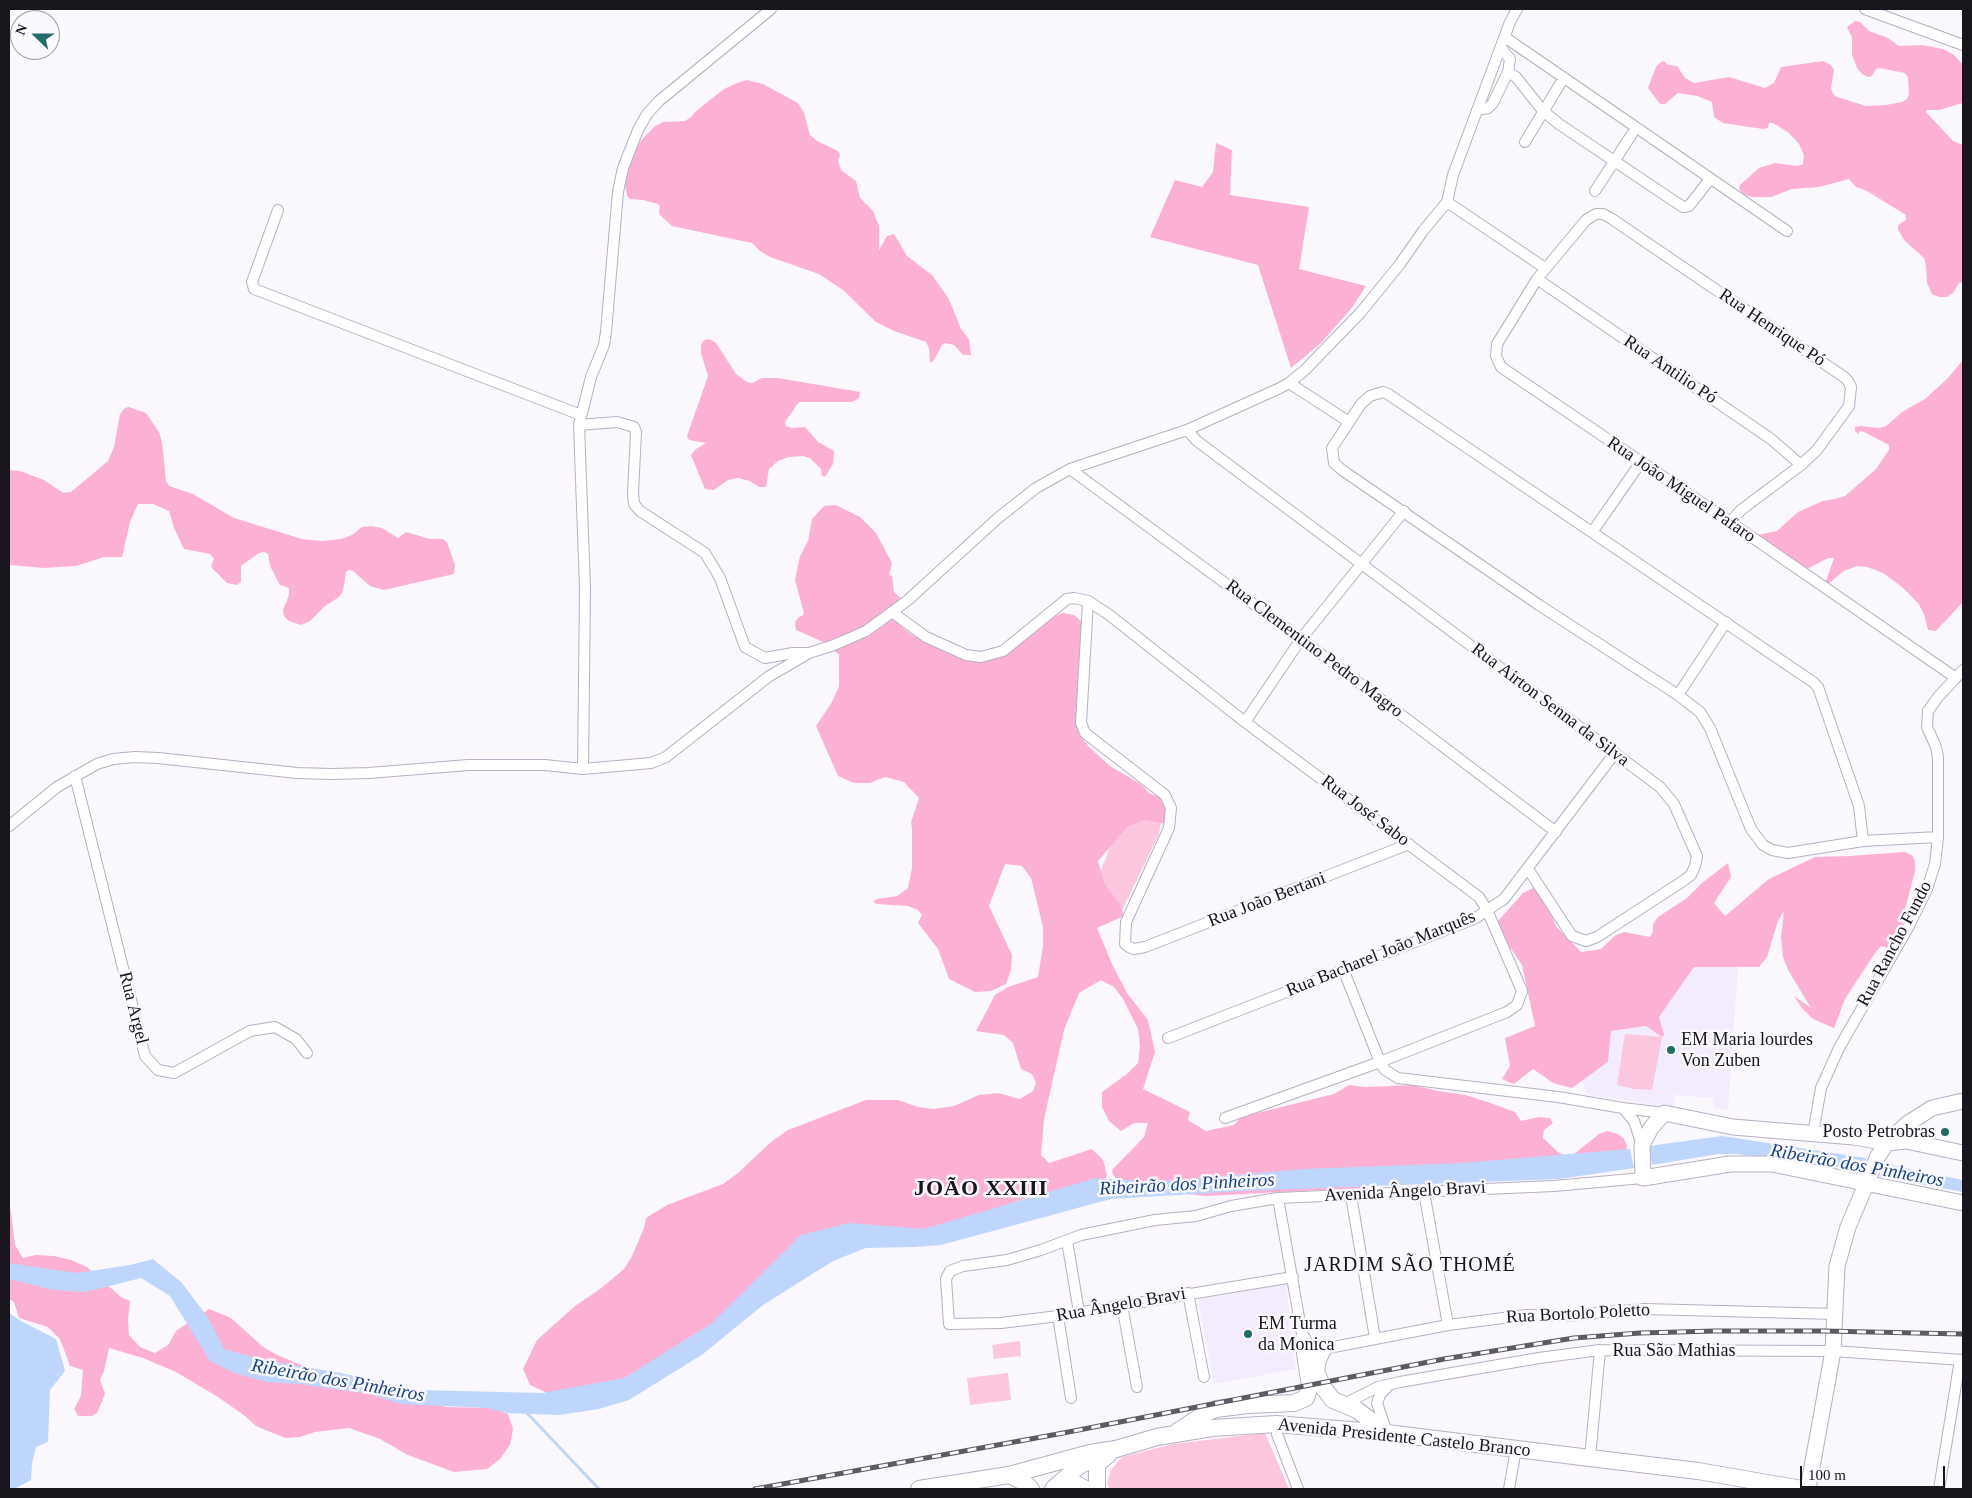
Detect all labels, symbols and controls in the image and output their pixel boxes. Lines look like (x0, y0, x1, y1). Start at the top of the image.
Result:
north arrow (10, 10, 60, 60)
text: N (13, 22, 30, 37)
street label: Rua Henrique Pó (1715, 284, 1829, 372)
street label: Rua Antilio Pó (1619, 331, 1721, 409)
street label: Rua João Miguel Pafaro (1603, 432, 1759, 548)
street label: Rua Clementino Pedro Magro (1221, 575, 1407, 723)
street label: Rua Airton Senna da Silva (1467, 639, 1633, 771)
street label: Rua José Sabo (1317, 771, 1413, 851)
street label: Rua João Bertani (1205, 868, 1329, 932)
street label: Rua Rancho Fundo (1853, 878, 1937, 1010)
street label: Rua Bacharel João Marquês (1283, 906, 1479, 1002)
street label: Rua Argel (114, 969, 152, 1047)
place label: EM Maria lourdes Von Zuben (1681, 1029, 1813, 1072)
marker: EM Maria lourdes Von Zuben (1665, 1044, 1677, 1056)
place label: Posto Petrobras (1822, 1121, 1935, 1143)
marker: Posto Petrobras (1939, 1126, 1951, 1138)
water label: Ribeirão dos Pinheiros (1769, 1140, 1945, 1192)
water label: Ribeirão dos Pinheiros (1099, 1169, 1275, 1201)
district label: JOÃO XXIII (913, 1176, 1049, 1202)
street label: Avenida Ângelo Bravi (1324, 1177, 1486, 1207)
district label: JARDIM SÃO THOMÉ (1302, 1254, 1518, 1278)
street label: Rua Ângelo Bravi (1055, 1283, 1187, 1327)
street label: Rua Bortolo Poletto (1506, 1299, 1650, 1329)
place label: EM Turma da Monica (1258, 1313, 1337, 1356)
marker: EM Turma da Monica (1242, 1328, 1254, 1340)
street label: Rua São Mathias (1613, 1340, 1735, 1362)
water label: Ribeirão dos Pinheiros (250, 1355, 426, 1407)
street label: Avenida Presidente Castelo Branco (1277, 1414, 1531, 1462)
scale bar (1802, 1456, 1947, 1488)
text: 100 m (1808, 1467, 1846, 1483)

